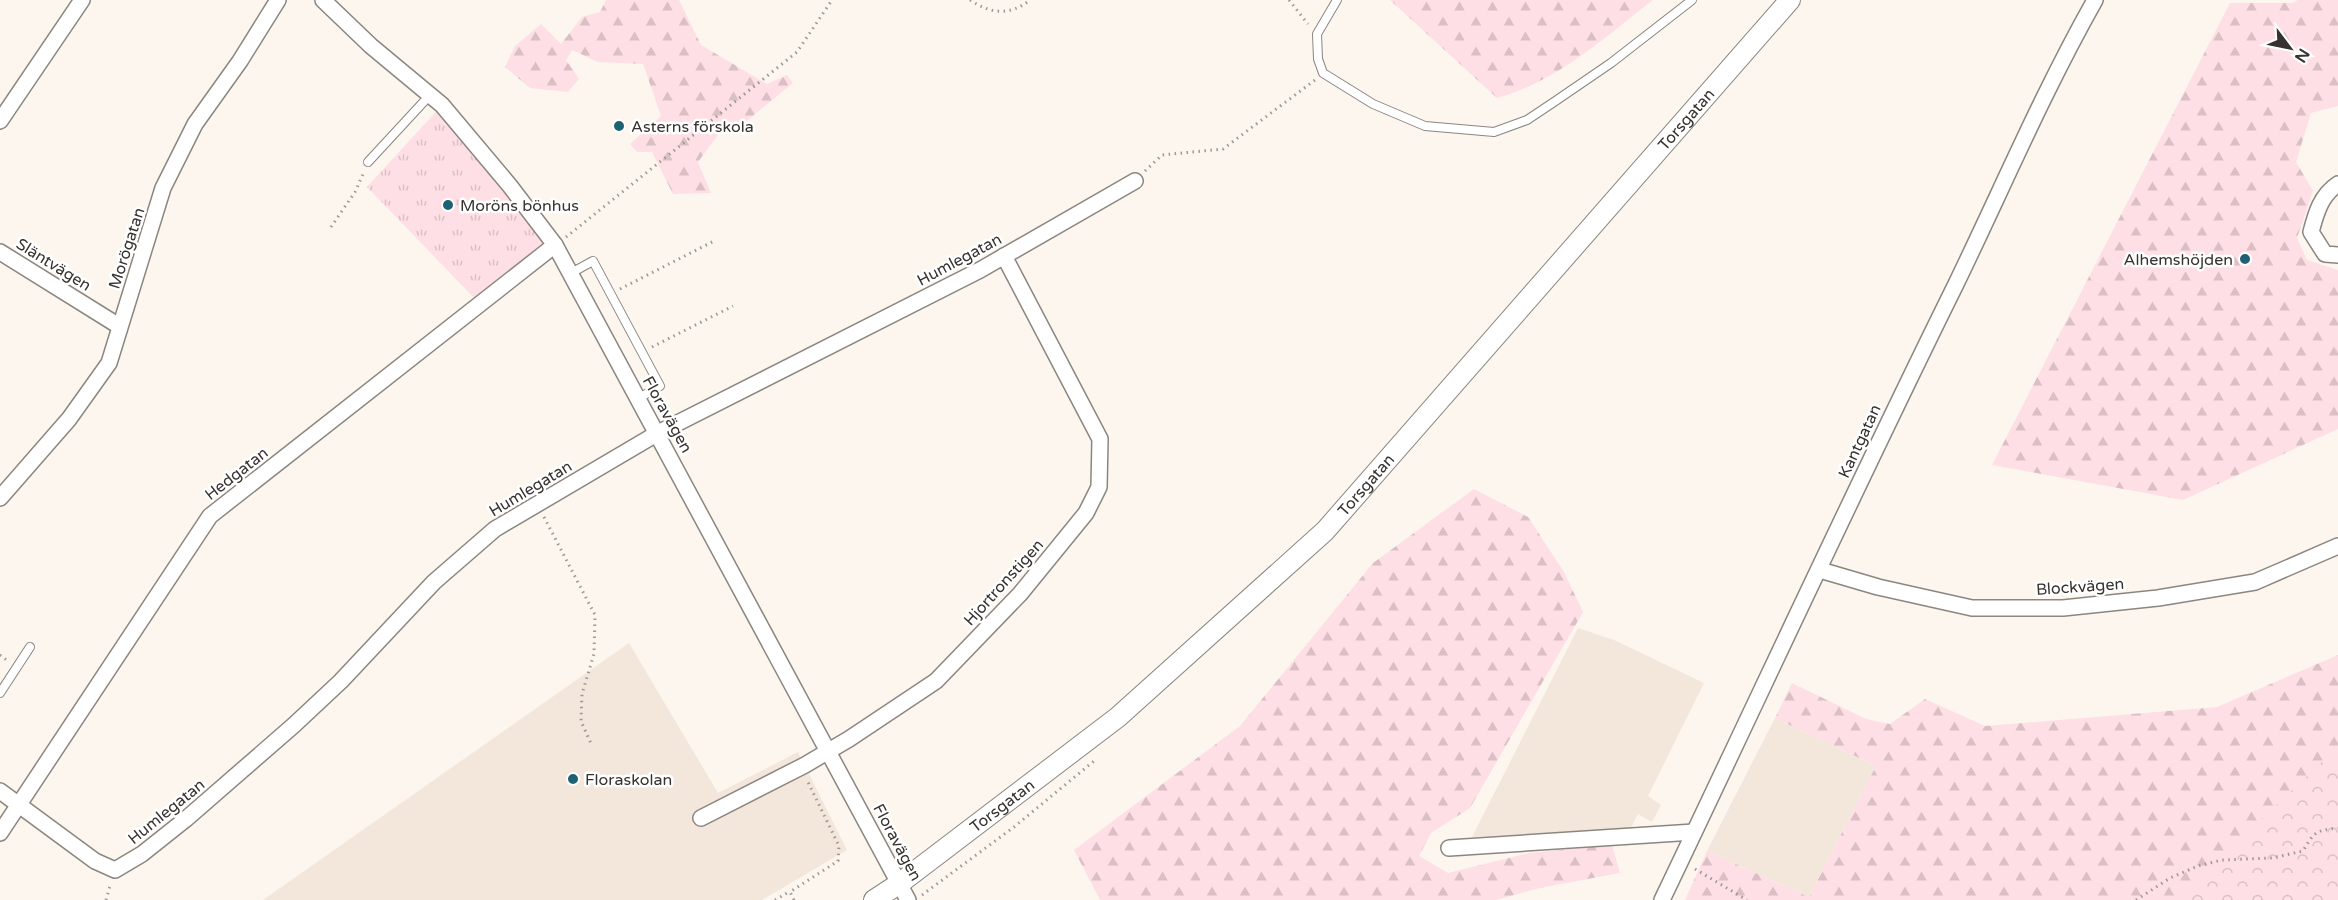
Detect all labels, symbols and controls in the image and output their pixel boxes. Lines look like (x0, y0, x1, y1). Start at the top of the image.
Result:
north arrow (2260, 18, 2320, 78)
text: N (2290, 45, 2314, 66)
street label: Torsgatan (1654, 84, 1719, 155)
place label: Asterns förskola (631, 117, 754, 137)
marker: Asterns förskola (612, 119, 626, 133)
place label: Moröns bönhus (460, 196, 579, 216)
marker: Moröns bönhus (441, 198, 455, 212)
street label: Morögatan (104, 205, 149, 291)
street label: Humlegatan (914, 229, 1005, 291)
street label: Släntvägen (12, 234, 95, 296)
place label: Alhemshöjden (2124, 250, 2233, 270)
marker: Alhemshöjden (2238, 252, 2252, 266)
street label: Floravägen (638, 373, 696, 456)
street label: Kantgatan (1834, 401, 1886, 481)
street label: Hedgatan (201, 443, 272, 505)
street label: Torsgatan (1334, 450, 1399, 520)
street label: Humlegatan (485, 456, 576, 521)
street label: Hjortronstigen (960, 535, 1048, 630)
street label: Blockvägen (2035, 574, 2125, 600)
place label: Floraskolan (585, 770, 672, 790)
marker: Floraskolan (566, 772, 580, 786)
street label: Humlegatan (124, 775, 209, 849)
street label: Torsgatan (966, 775, 1039, 837)
street label: Floravägen (868, 800, 926, 885)

